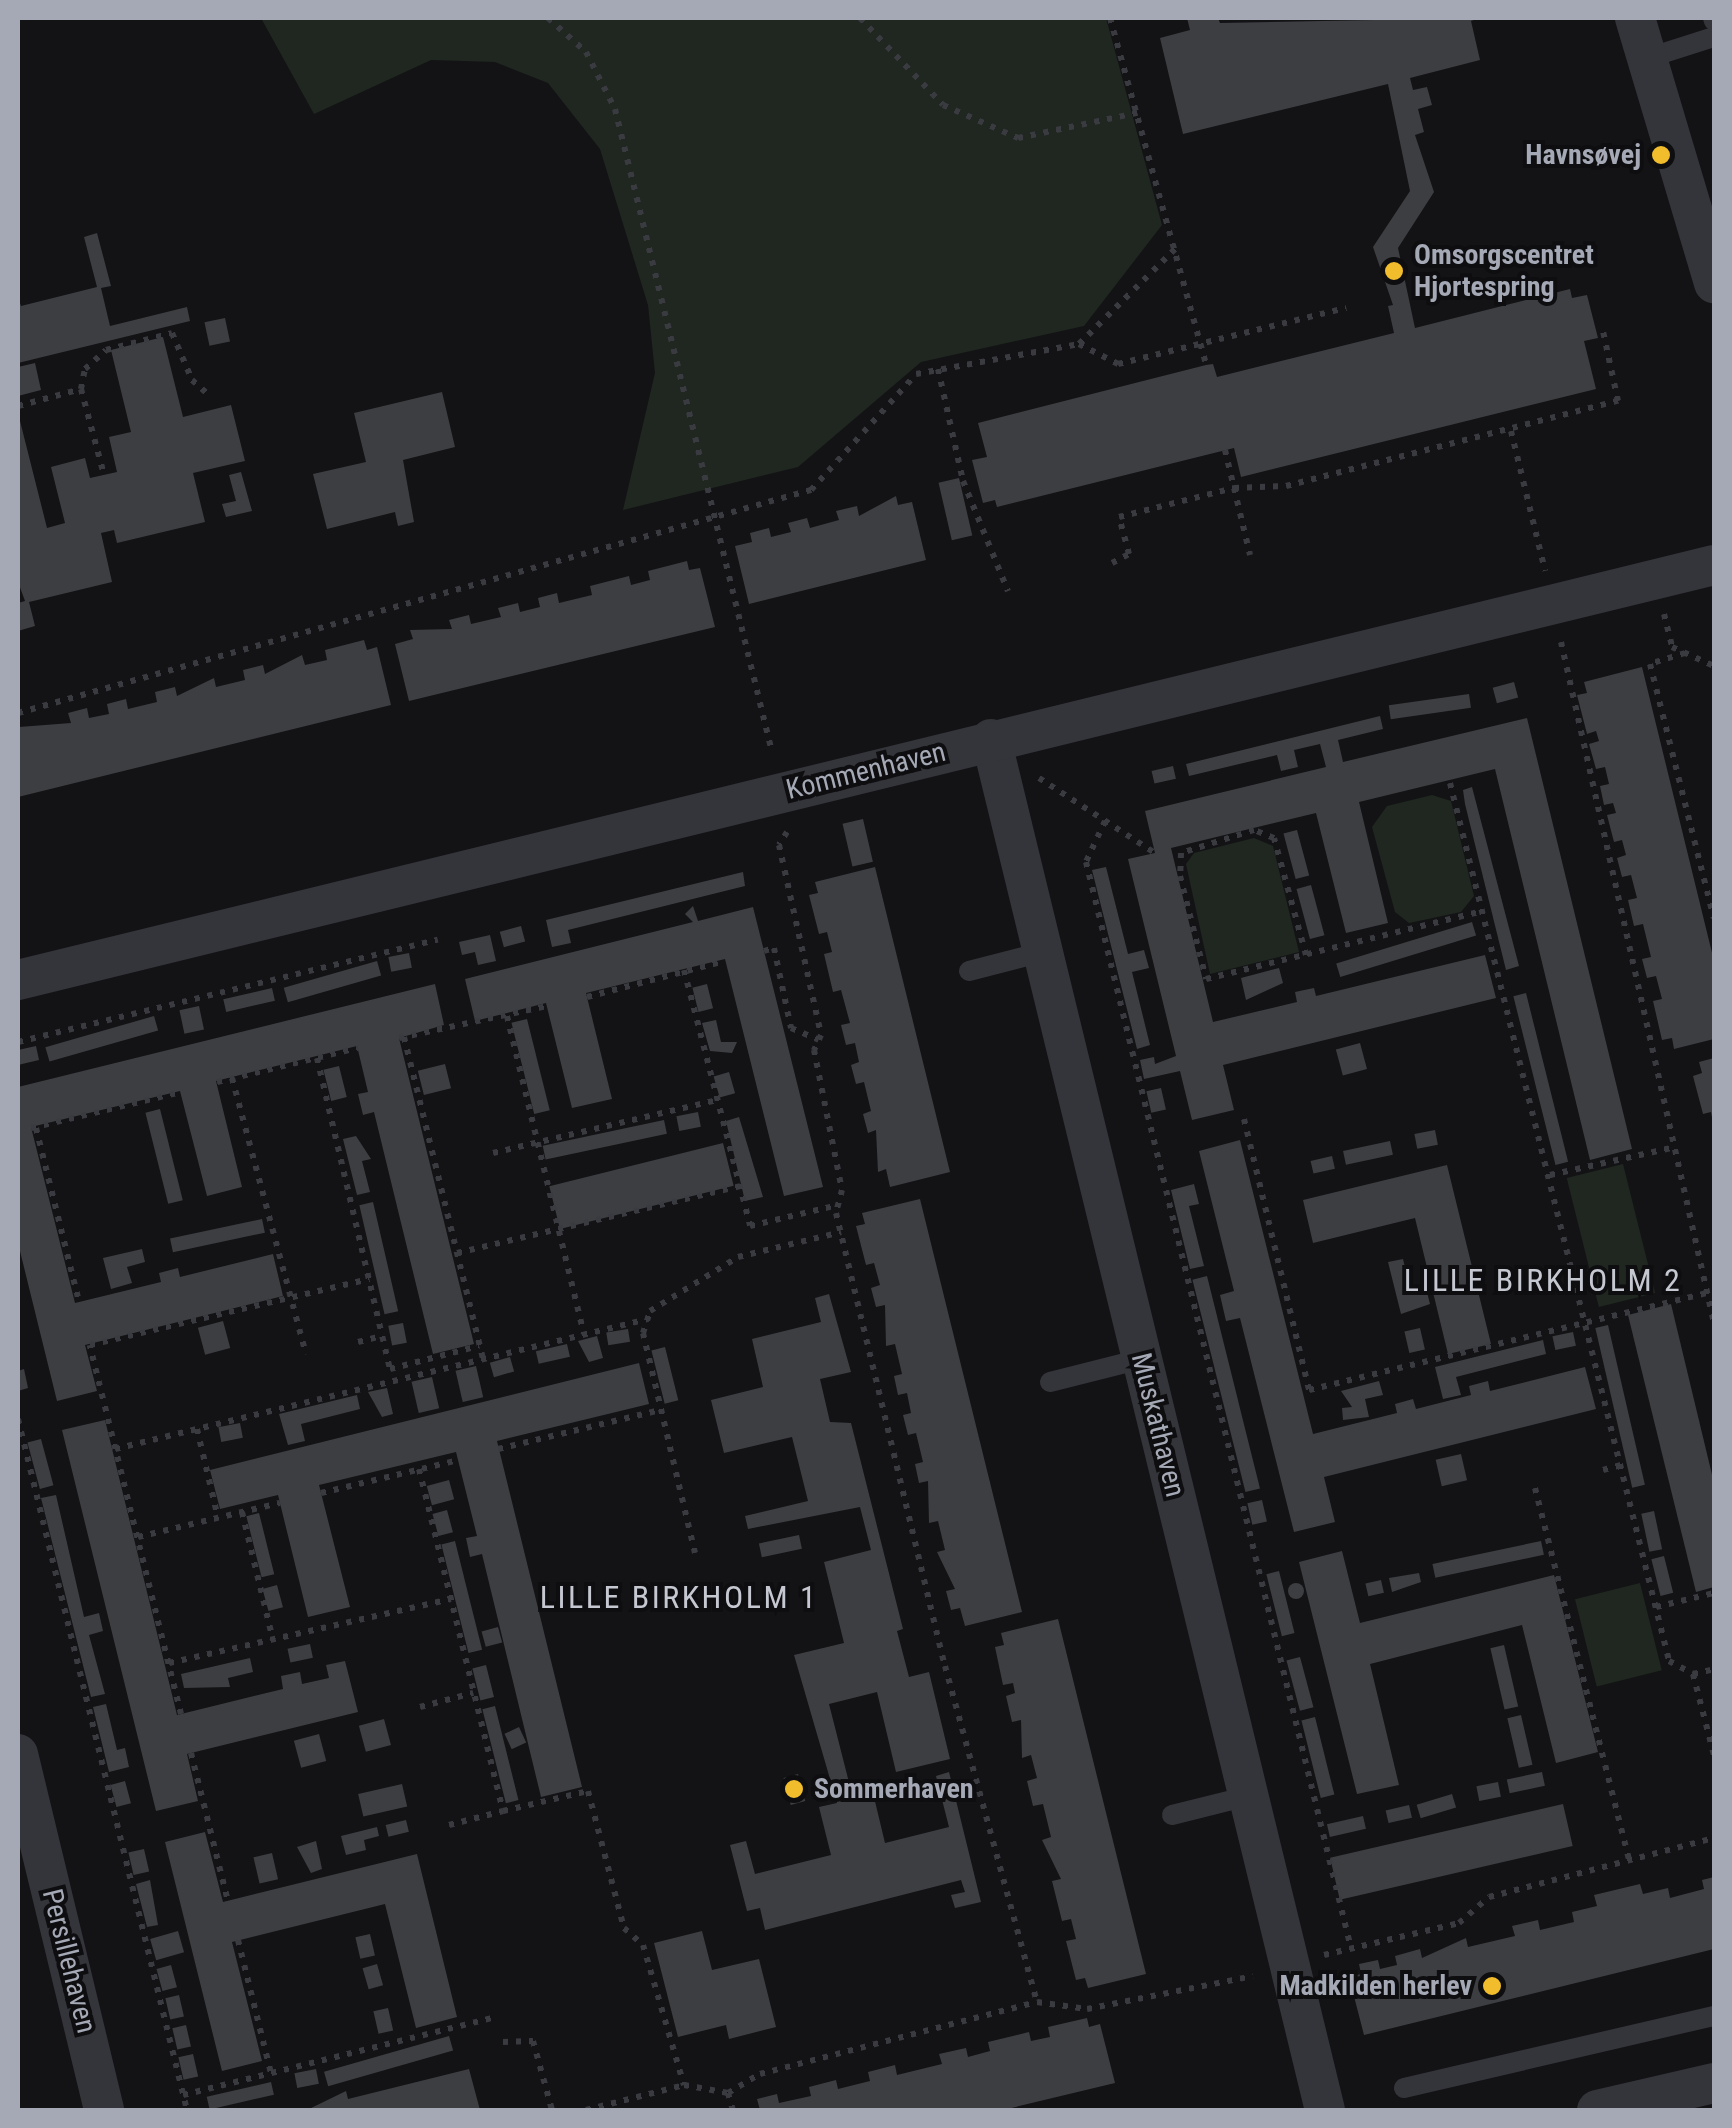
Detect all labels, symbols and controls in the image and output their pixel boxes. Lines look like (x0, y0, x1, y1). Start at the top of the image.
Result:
place label: Havnsøvej (1525, 138, 1641, 172)
marker: Havnsøvej (1650, 144, 1672, 166)
place label: Omsorgscentret Hjortespring (1414, 238, 1594, 304)
marker: Omsorgscentret Hjortespring (1383, 260, 1405, 282)
street label: Kommenhaven (783, 735, 949, 807)
district label: LILLE BIRKHOLM 2 (1404, 1261, 1682, 1299)
street label: Muskathaven (1124, 1350, 1192, 1500)
district label: LILLE BIRKHOLM 1 (540, 1578, 818, 1616)
place label: Sommerhaven (814, 1772, 974, 1806)
marker: Sommerhaven (783, 1778, 805, 1800)
street label: Persillehaven (35, 1885, 103, 2037)
place label: Madkilden herlev (1279, 1969, 1472, 2003)
marker: Madkilden herlev (1481, 1975, 1503, 1997)

